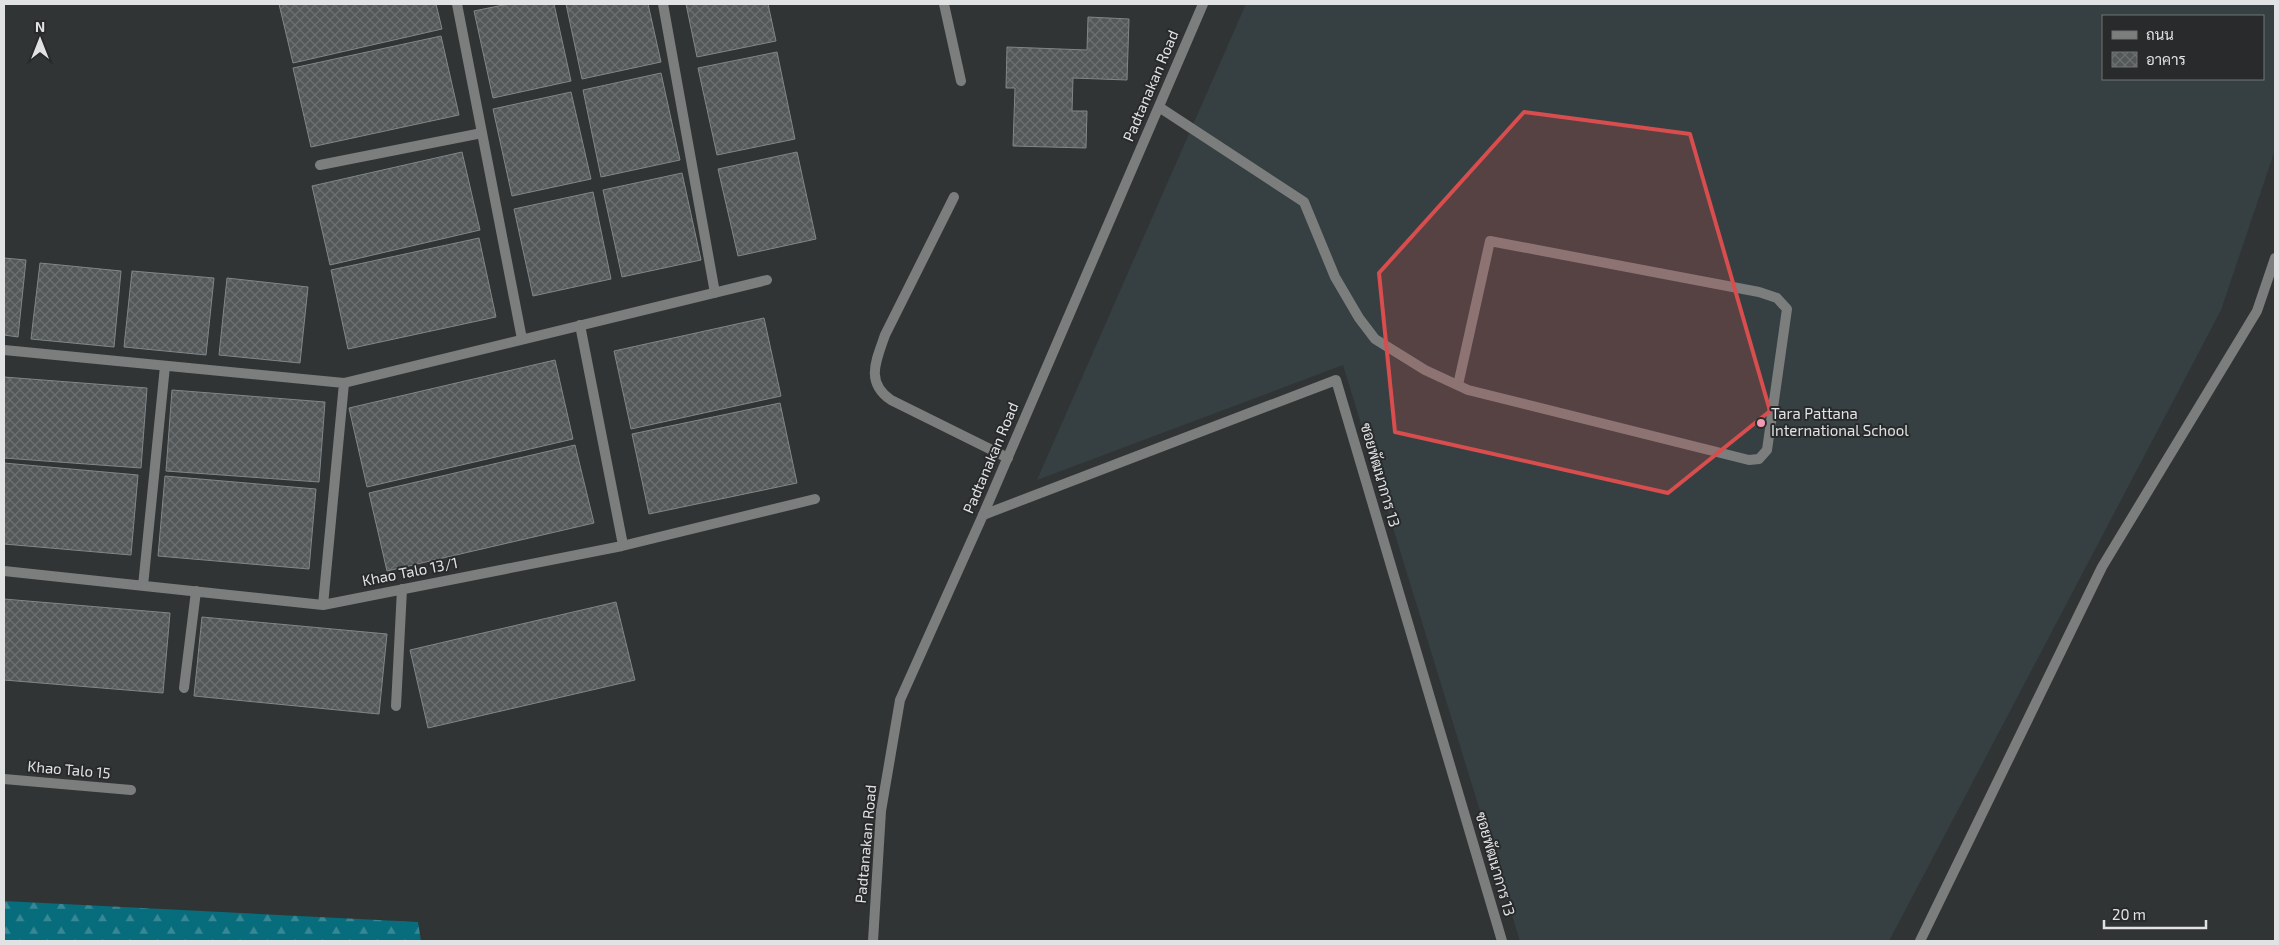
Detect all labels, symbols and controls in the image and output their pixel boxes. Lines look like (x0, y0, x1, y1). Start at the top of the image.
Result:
north arrow (15, 15, 65, 65)
legend (2102, 15, 2264, 80)
text: N (35, 18, 45, 35)
text: ถนน (2146, 25, 2174, 43)
street label: Padtanakan Road (1119, 27, 1182, 144)
text: อาคาร (2146, 50, 2186, 68)
street label: Padtanakan Road (959, 399, 1022, 516)
place label: Tara Pattana International School (1771, 404, 1909, 439)
marker: Tara Pattana International School (1755, 417, 1767, 429)
street label: ซอยพัฒนาการ 13 (1357, 421, 1404, 529)
street label: Khao Talo 13/1 (360, 553, 459, 589)
street label: Khao Talo 15 (27, 756, 111, 782)
street label: Padtanakan Road (851, 784, 879, 904)
street label: ซอยพัฒนาการ 13 (1472, 810, 1519, 918)
scale bar (2104, 898, 2206, 930)
text: 20 m (2112, 905, 2146, 923)

